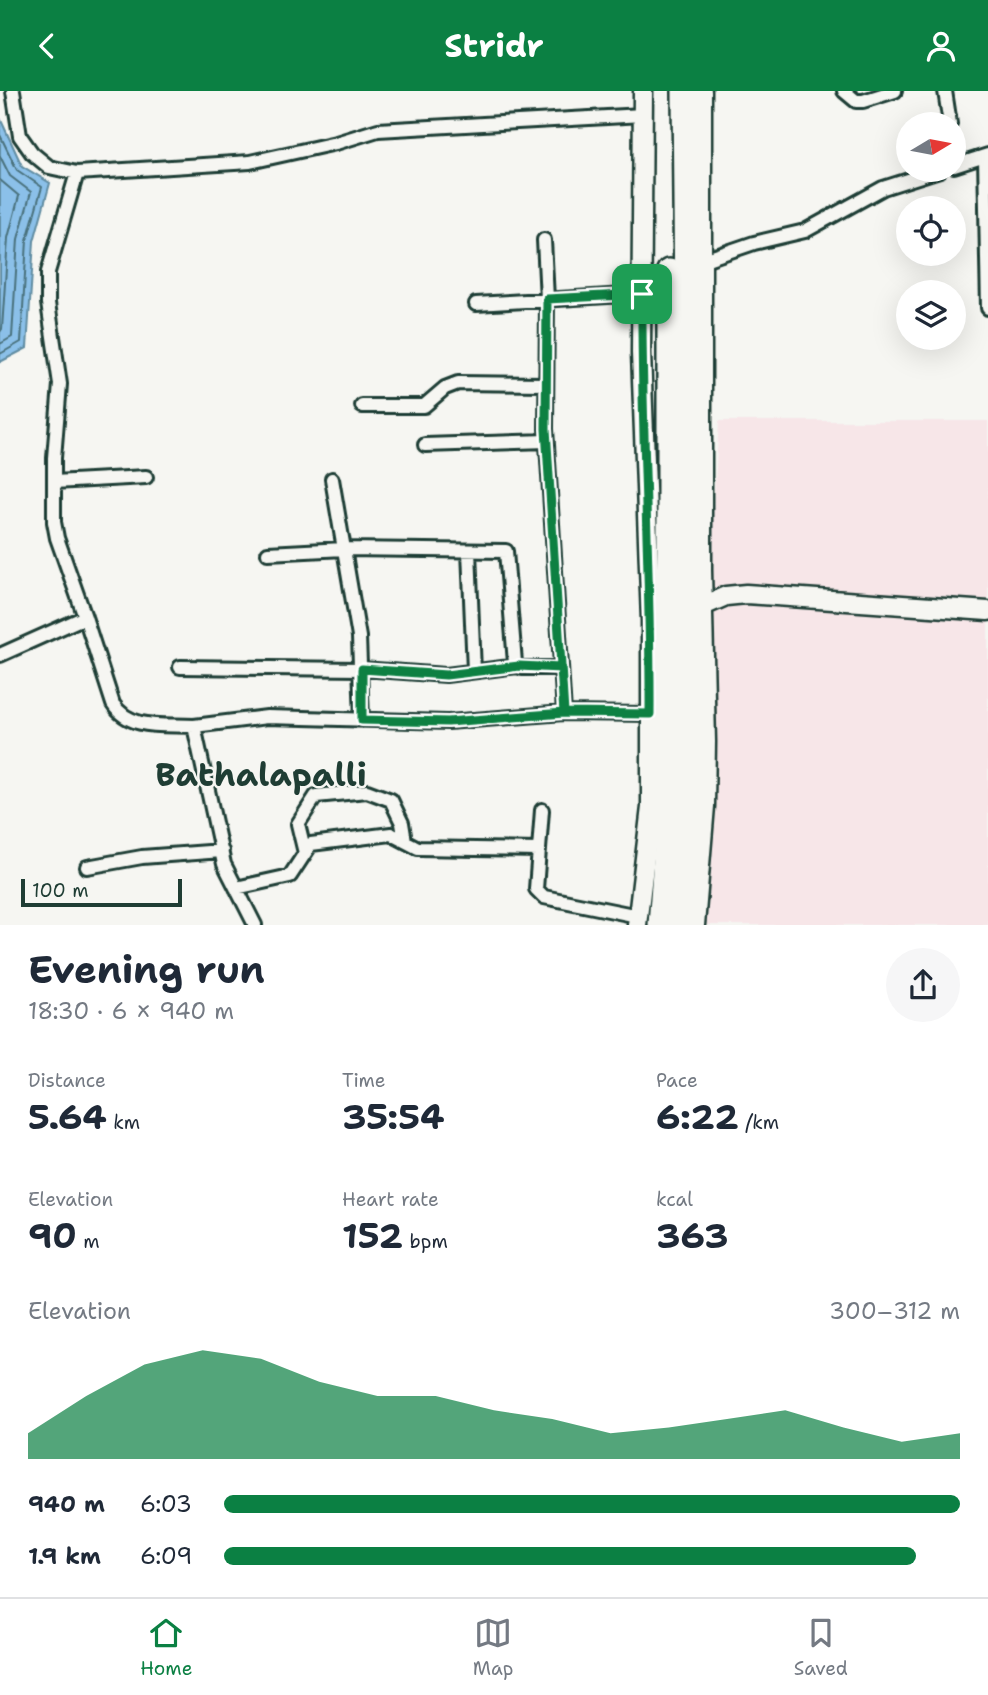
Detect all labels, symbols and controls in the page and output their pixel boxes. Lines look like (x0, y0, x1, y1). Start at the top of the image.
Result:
text: Stridr (444, 24, 544, 67)
icon: back (28, 27, 66, 65)
icon: person (922, 27, 960, 65)
north arrow (896, 112, 966, 182)
map controls (896, 112, 966, 350)
button: locate (896, 196, 966, 266)
pin (612, 264, 672, 324)
icon: arrive (623, 275, 661, 313)
button: layers (896, 280, 966, 350)
district label: Bathalapalli (155, 752, 367, 797)
scale bar (21, 876, 182, 908)
text: 100 m (32, 878, 89, 903)
text: Evening run (28, 944, 265, 995)
button: share (886, 948, 960, 1022)
text: 18:30 · 6 × 940 m (28, 996, 234, 1026)
text: Distance (28, 1068, 106, 1093)
text: Time (342, 1068, 386, 1093)
text: Pace (656, 1068, 698, 1093)
text: 5.64 (28, 1093, 107, 1140)
text: 35:54 (342, 1093, 444, 1140)
text: 6:22 (656, 1093, 739, 1140)
text: km (107, 1110, 140, 1135)
text: /km (739, 1110, 779, 1135)
text: Elevation (28, 1187, 113, 1212)
text: Heart rate (342, 1187, 439, 1212)
text: kcal (656, 1187, 693, 1212)
text: 90 (28, 1212, 77, 1259)
text: 152 (342, 1212, 403, 1259)
text: 363 (656, 1212, 728, 1259)
text: m (77, 1229, 100, 1254)
text: bpm (403, 1229, 448, 1254)
text: Elevation (28, 1296, 131, 1326)
text: 300–312 m (829, 1296, 960, 1326)
text: 940 m (28, 1489, 105, 1519)
text: 6:03 (140, 1489, 192, 1519)
text: 1.9 km (28, 1541, 101, 1571)
text: 6:09 (140, 1541, 192, 1571)
tab: Home (140, 1614, 192, 1681)
tab: Map (473, 1614, 513, 1681)
tab: Saved (794, 1614, 848, 1681)

